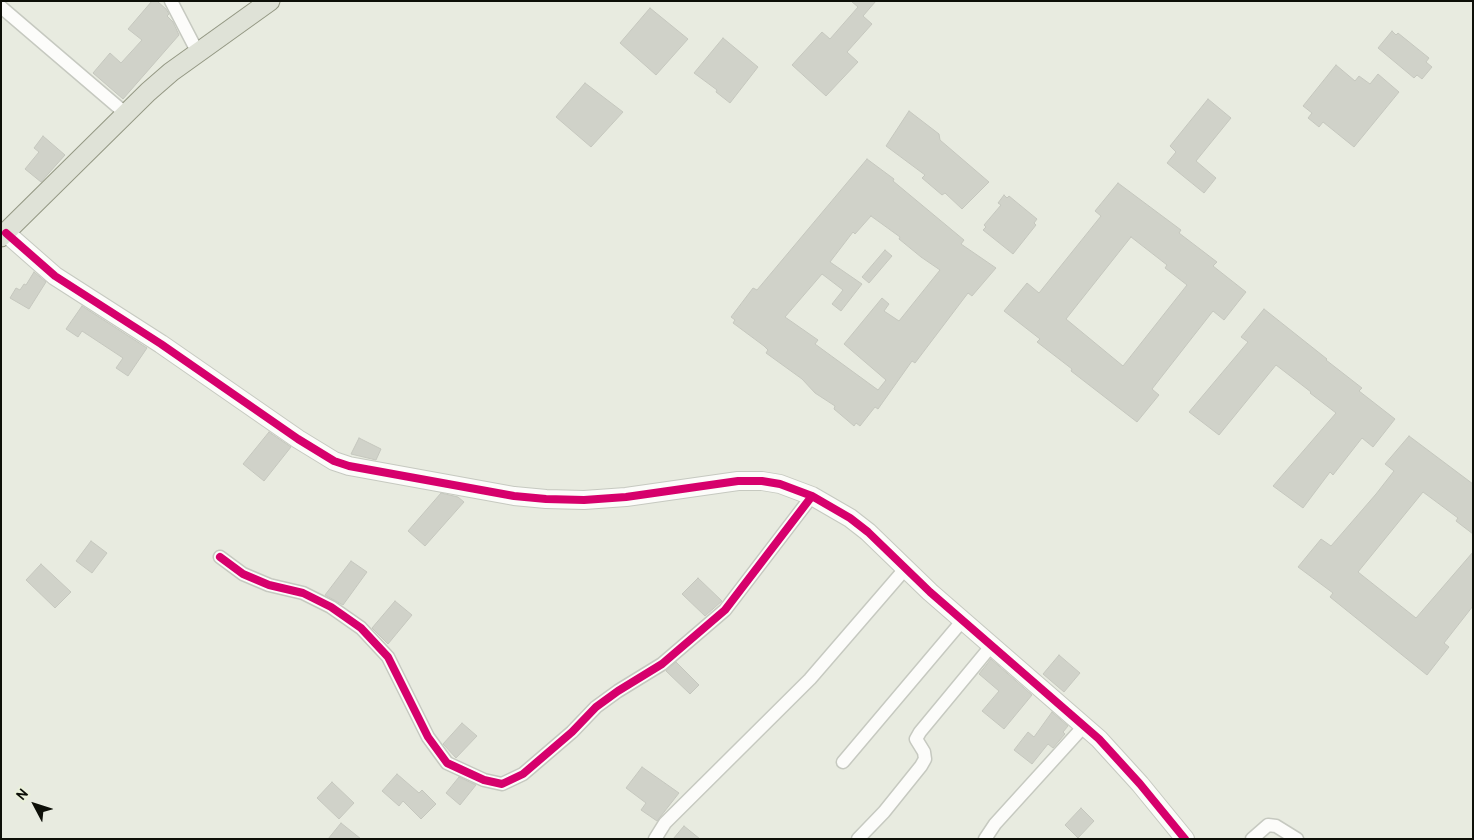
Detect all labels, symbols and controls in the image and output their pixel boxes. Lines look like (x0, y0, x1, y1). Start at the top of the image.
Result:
north arrow (10, 780, 60, 830)
text: N (13, 786, 33, 804)

